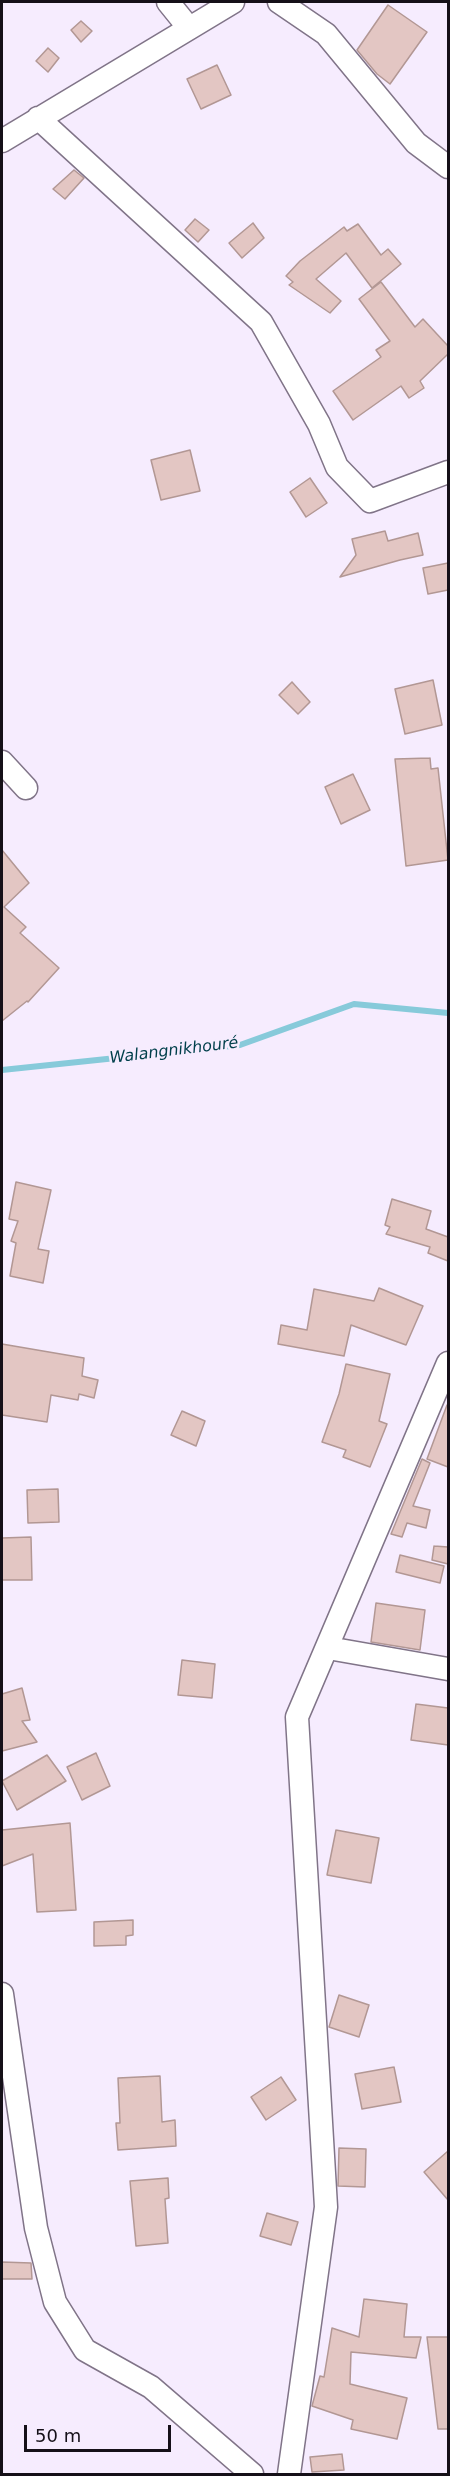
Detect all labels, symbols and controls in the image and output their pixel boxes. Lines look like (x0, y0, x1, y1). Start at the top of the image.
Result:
water label: Walangnikhouré (108, 1034, 240, 1068)
scale bar (27, 2413, 174, 2451)
text: 50 m (35, 2425, 81, 2446)

